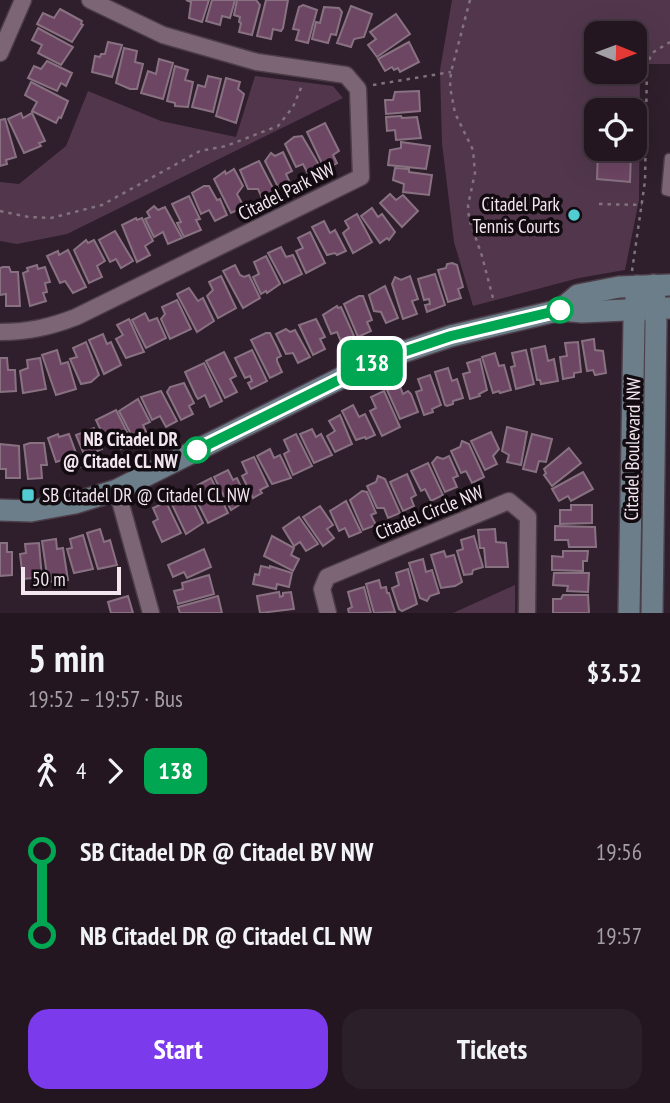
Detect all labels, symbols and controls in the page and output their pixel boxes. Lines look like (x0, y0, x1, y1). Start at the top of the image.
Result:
north arrow (584, 21, 648, 84)
map controls (584, 21, 647, 161)
button: locate (584, 98, 647, 161)
street label: Citadel Park NW (234, 156, 338, 226)
place label: Citadel Park Tennis Courts (472, 192, 561, 238)
marker: Citadel Park Tennis Courts (566, 207, 582, 223)
unlabelled marker (547, 297, 573, 323)
line badge: 138 (332, 340, 412, 386)
text: 138 (355, 347, 389, 378)
street label: Citadel Boulevard NW (619, 377, 645, 521)
place label: NB Citadel DR @ Citadel CL NW (63, 427, 178, 473)
marker: NB Citadel DR @ Citadel CL NW (184, 437, 210, 463)
street label: Citadel Circle NW (372, 479, 487, 545)
place label: SB Citadel DR @ Citadel CL NW (42, 483, 250, 507)
marker: SB Citadel DR @ Citadel CL NW (20, 487, 36, 503)
scale bar (21, 564, 121, 596)
text: 50 m (32, 567, 66, 591)
text: 5 min (28, 633, 105, 682)
text: $3.52 (587, 656, 642, 689)
text: 19:52 – 19:57 · Bus (28, 684, 183, 713)
icon: walk (28, 752, 66, 790)
icon: forward (96, 752, 134, 790)
text: 138 (158, 755, 193, 786)
text: 4 (76, 756, 86, 785)
text: SB Citadel DR @ Citadel BV NW (80, 835, 373, 868)
text: 19:56 (596, 837, 642, 866)
text: NB Citadel DR @ Citadel CL NW (80, 919, 372, 952)
text: 19:57 (596, 921, 642, 950)
button: Start (28, 1009, 328, 1089)
button: Tickets (342, 1009, 642, 1089)

